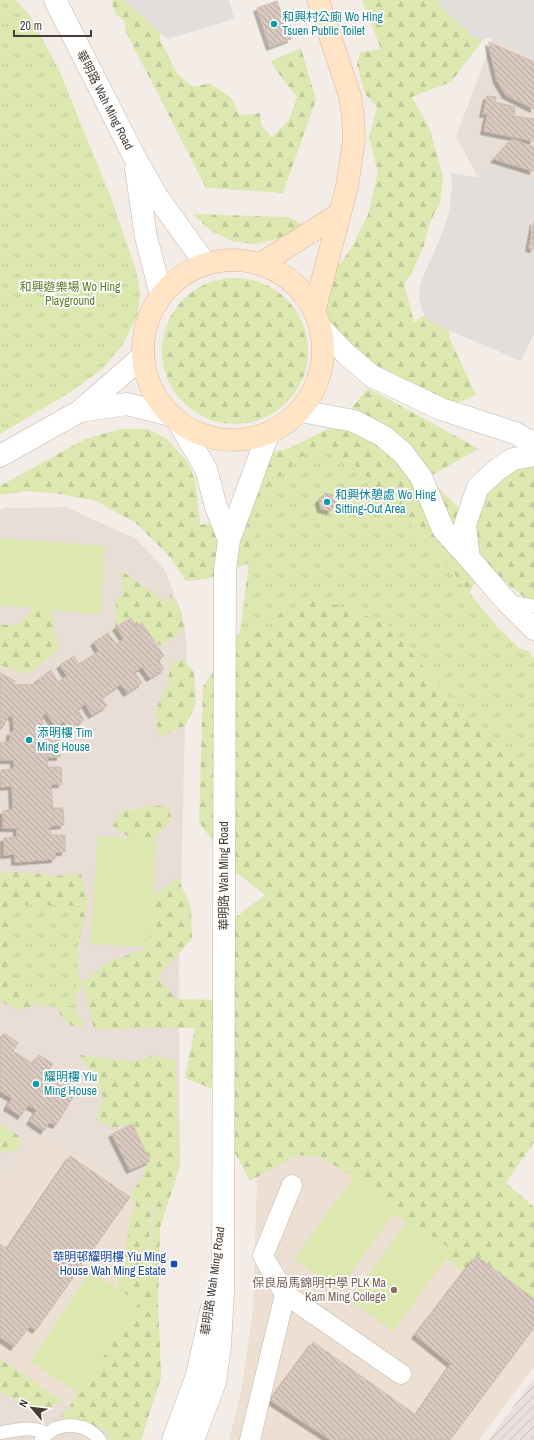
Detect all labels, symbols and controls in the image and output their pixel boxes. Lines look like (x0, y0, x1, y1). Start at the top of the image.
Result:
place label: 和興村公廁 Wo Hing Tsuen Public Toilet (282, 9, 383, 39)
scale bar (14, 12, 91, 38)
text: 20 m (20, 18, 42, 34)
marker: 和興村公廁 Wo Hing Tsuen Public Toilet (269, 19, 279, 29)
street label: 華明路 Wah Ming Road (73, 48, 137, 152)
park label: 和興遊樂場 Wo Hing Playground (20, 279, 121, 309)
place label: 和興休憩處 Wo Hing Sitting-Out Area (335, 487, 436, 517)
marker: 和興休憩處 Wo Hing Sitting-Out Area (322, 497, 332, 507)
place label: 添明樓 Tim Ming House (37, 725, 92, 755)
marker: 添明樓 Tim Ming House (24, 735, 34, 745)
street label: 華明路 Wah Ming Road (216, 821, 232, 931)
place label: 耀明樓 Yiu Ming House (44, 1069, 97, 1099)
marker: 耀明樓 Yiu Ming House (31, 1079, 41, 1089)
street label: 華明路 Wah Ming Road (197, 1226, 229, 1336)
place label: 華明邨耀明樓 Yiu Ming House Wah Ming Estate (52, 1249, 167, 1279)
marker: 華明邨耀明樓 Yiu Ming House Wah Ming Estate (169, 1259, 179, 1269)
place label: 保良局馬錦明中學 PLK Ma Kam Ming College (252, 1275, 387, 1305)
marker: 保良局馬錦明中學 PLK Ma Kam Ming College (389, 1285, 399, 1295)
north arrow (12, 1388, 52, 1428)
text: N (15, 1397, 31, 1409)

